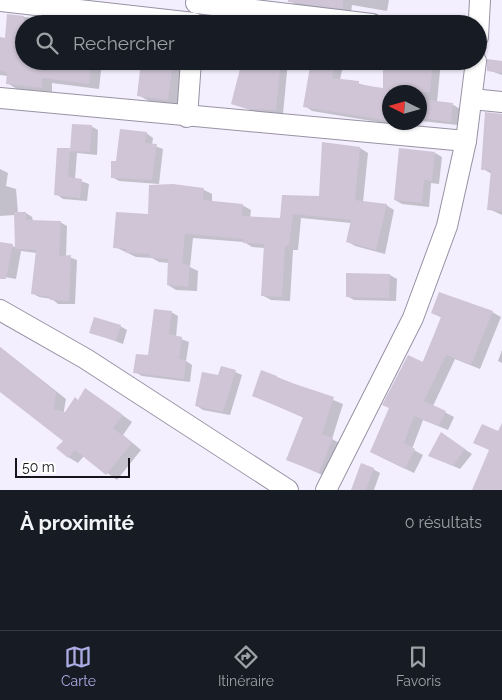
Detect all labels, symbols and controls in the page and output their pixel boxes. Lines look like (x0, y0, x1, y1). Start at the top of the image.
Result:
search box (15, 15, 487, 70)
icon: search (33, 29, 61, 57)
text: Rechercher (73, 32, 175, 54)
north arrow (382, 85, 427, 130)
scale bar (15, 455, 130, 478)
text: 50 m (22, 459, 55, 475)
text: À proximité (20, 510, 134, 535)
text: 0 résultats (405, 513, 482, 532)
tab: Carte (61, 643, 96, 689)
tab: Itinéraire (218, 643, 274, 689)
tab: Favoris (396, 643, 441, 689)

